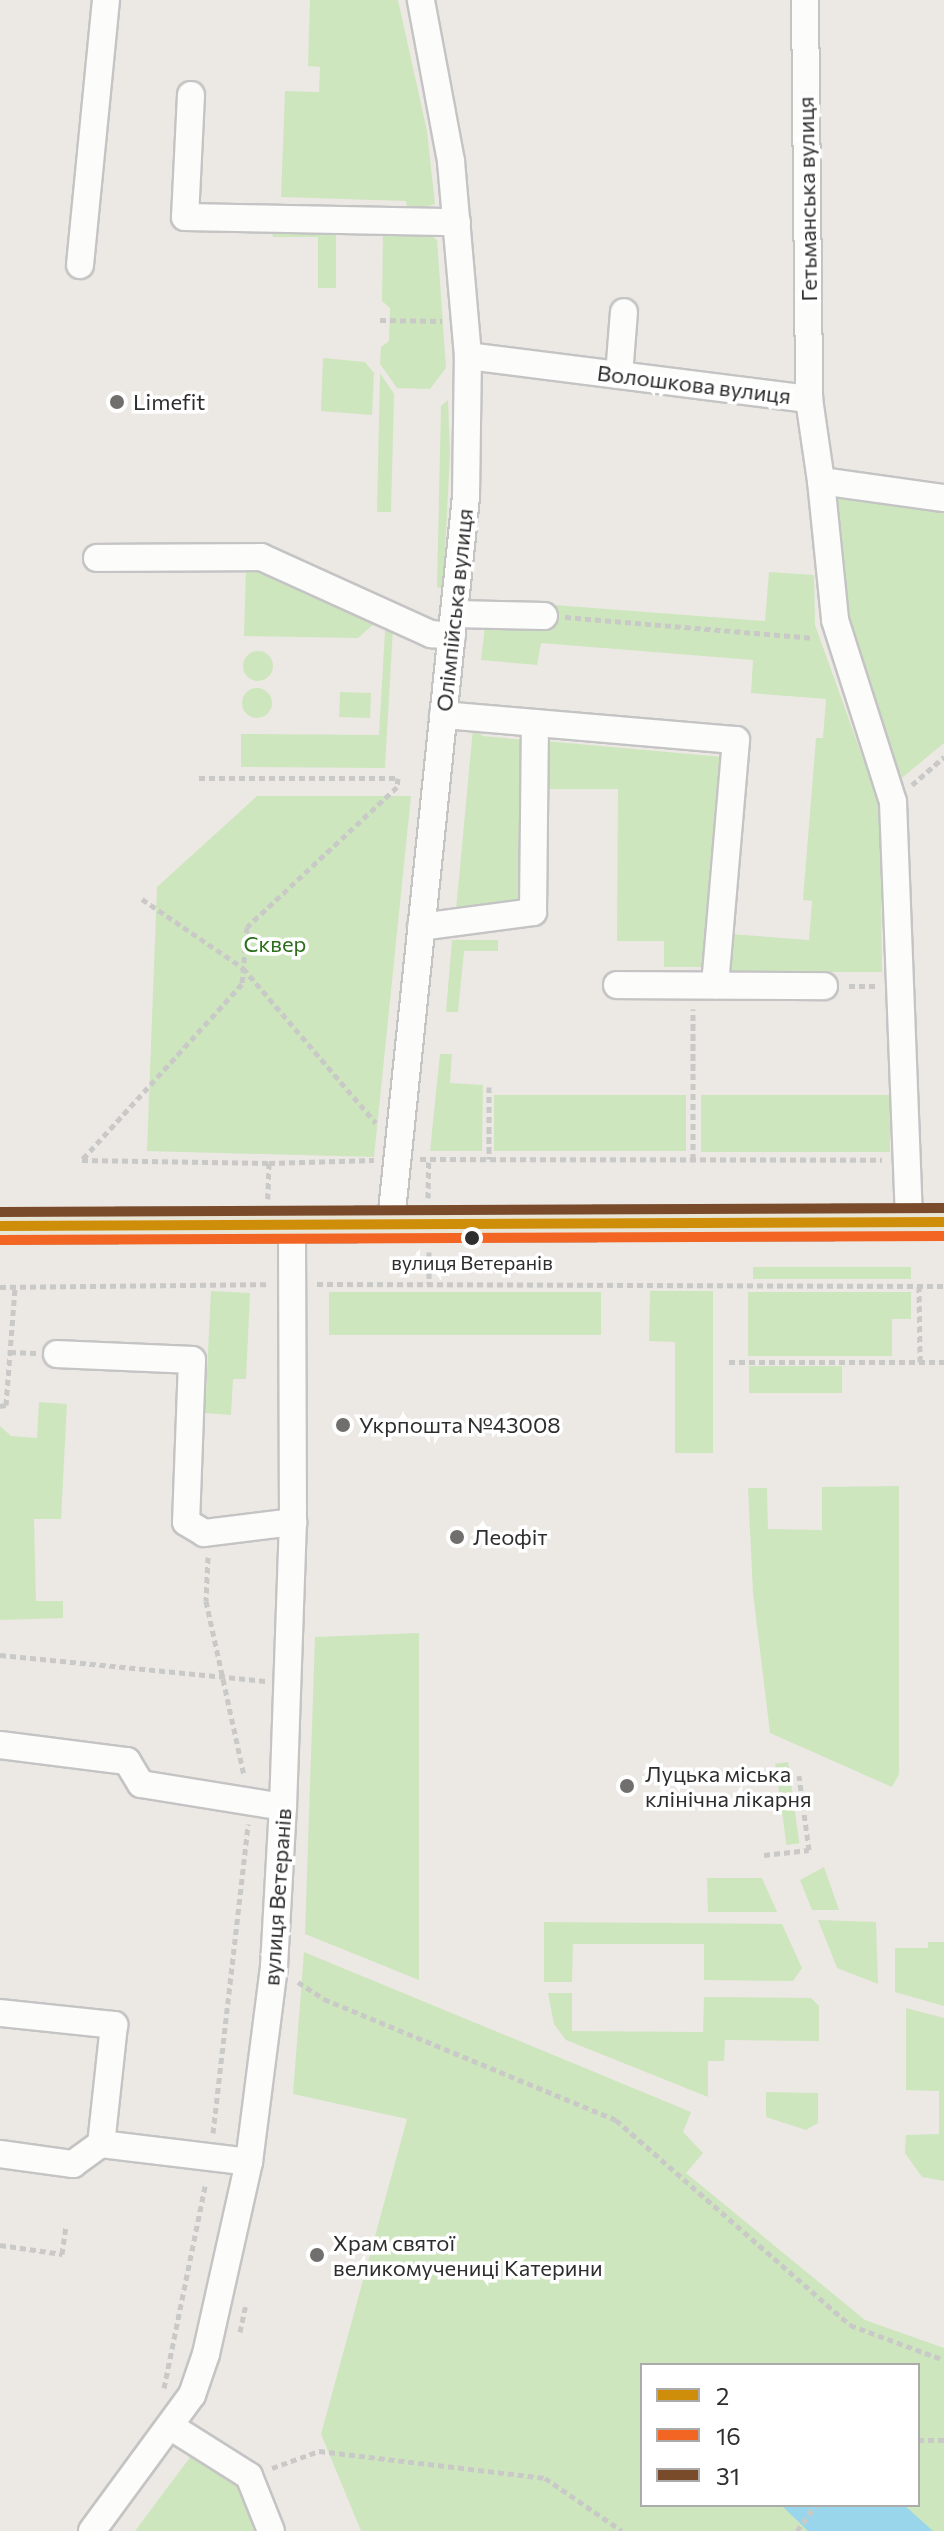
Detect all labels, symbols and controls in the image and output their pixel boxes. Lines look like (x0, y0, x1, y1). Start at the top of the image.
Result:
street label: Гетьманська вулиця (792, 96, 822, 302)
street label: Волошкова вулиця (596, 359, 792, 409)
place label: Limefit (133, 389, 205, 415)
marker: Limefit (108, 393, 126, 411)
street label: Олімпійська вулиця (430, 507, 478, 713)
park label: Сквер (244, 931, 306, 957)
marker: вулиця Ветеранів (464, 1230, 480, 1246)
place label: вулиця Ветеранів (391, 1250, 553, 1274)
place label: Укрпошта №43008 (359, 1412, 561, 1438)
marker: Укрпошта №43008 (334, 1416, 352, 1434)
place label: Леофіт (473, 1524, 548, 1550)
marker: Леофіт (448, 1528, 466, 1546)
place label: Луцька міська клінічна лікарня (645, 1760, 812, 1812)
marker: Луцька міська клінічна лікарня (616, 1775, 638, 1797)
street label: вулиця Ветеранів (258, 1807, 296, 1987)
place label: Храм святої великомучениці Катерини (333, 2229, 603, 2280)
marker: Храм святої великомучениці Катерини (308, 2246, 326, 2264)
legend (640, 2363, 920, 2507)
text: 2 (716, 2381, 729, 2410)
text: 16 (716, 2421, 741, 2450)
text: 31 (716, 2461, 740, 2490)

